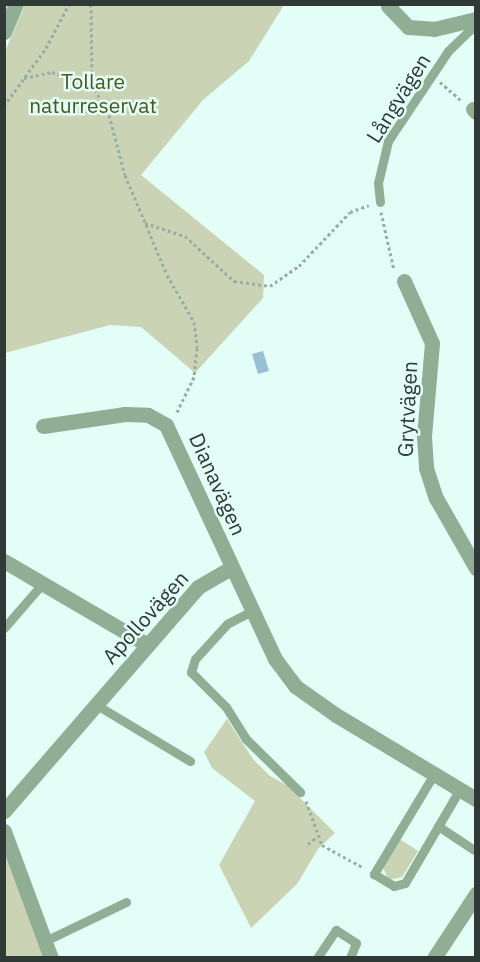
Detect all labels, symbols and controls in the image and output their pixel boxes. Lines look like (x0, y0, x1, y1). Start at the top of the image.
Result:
street label: Långvägen (361, 49, 435, 147)
park label: Tollare naturreservat (29, 68, 157, 118)
street label: Grytvägen (392, 360, 422, 458)
street label: Dianavägen (184, 429, 252, 539)
street label: Apollovägen (97, 565, 193, 669)

